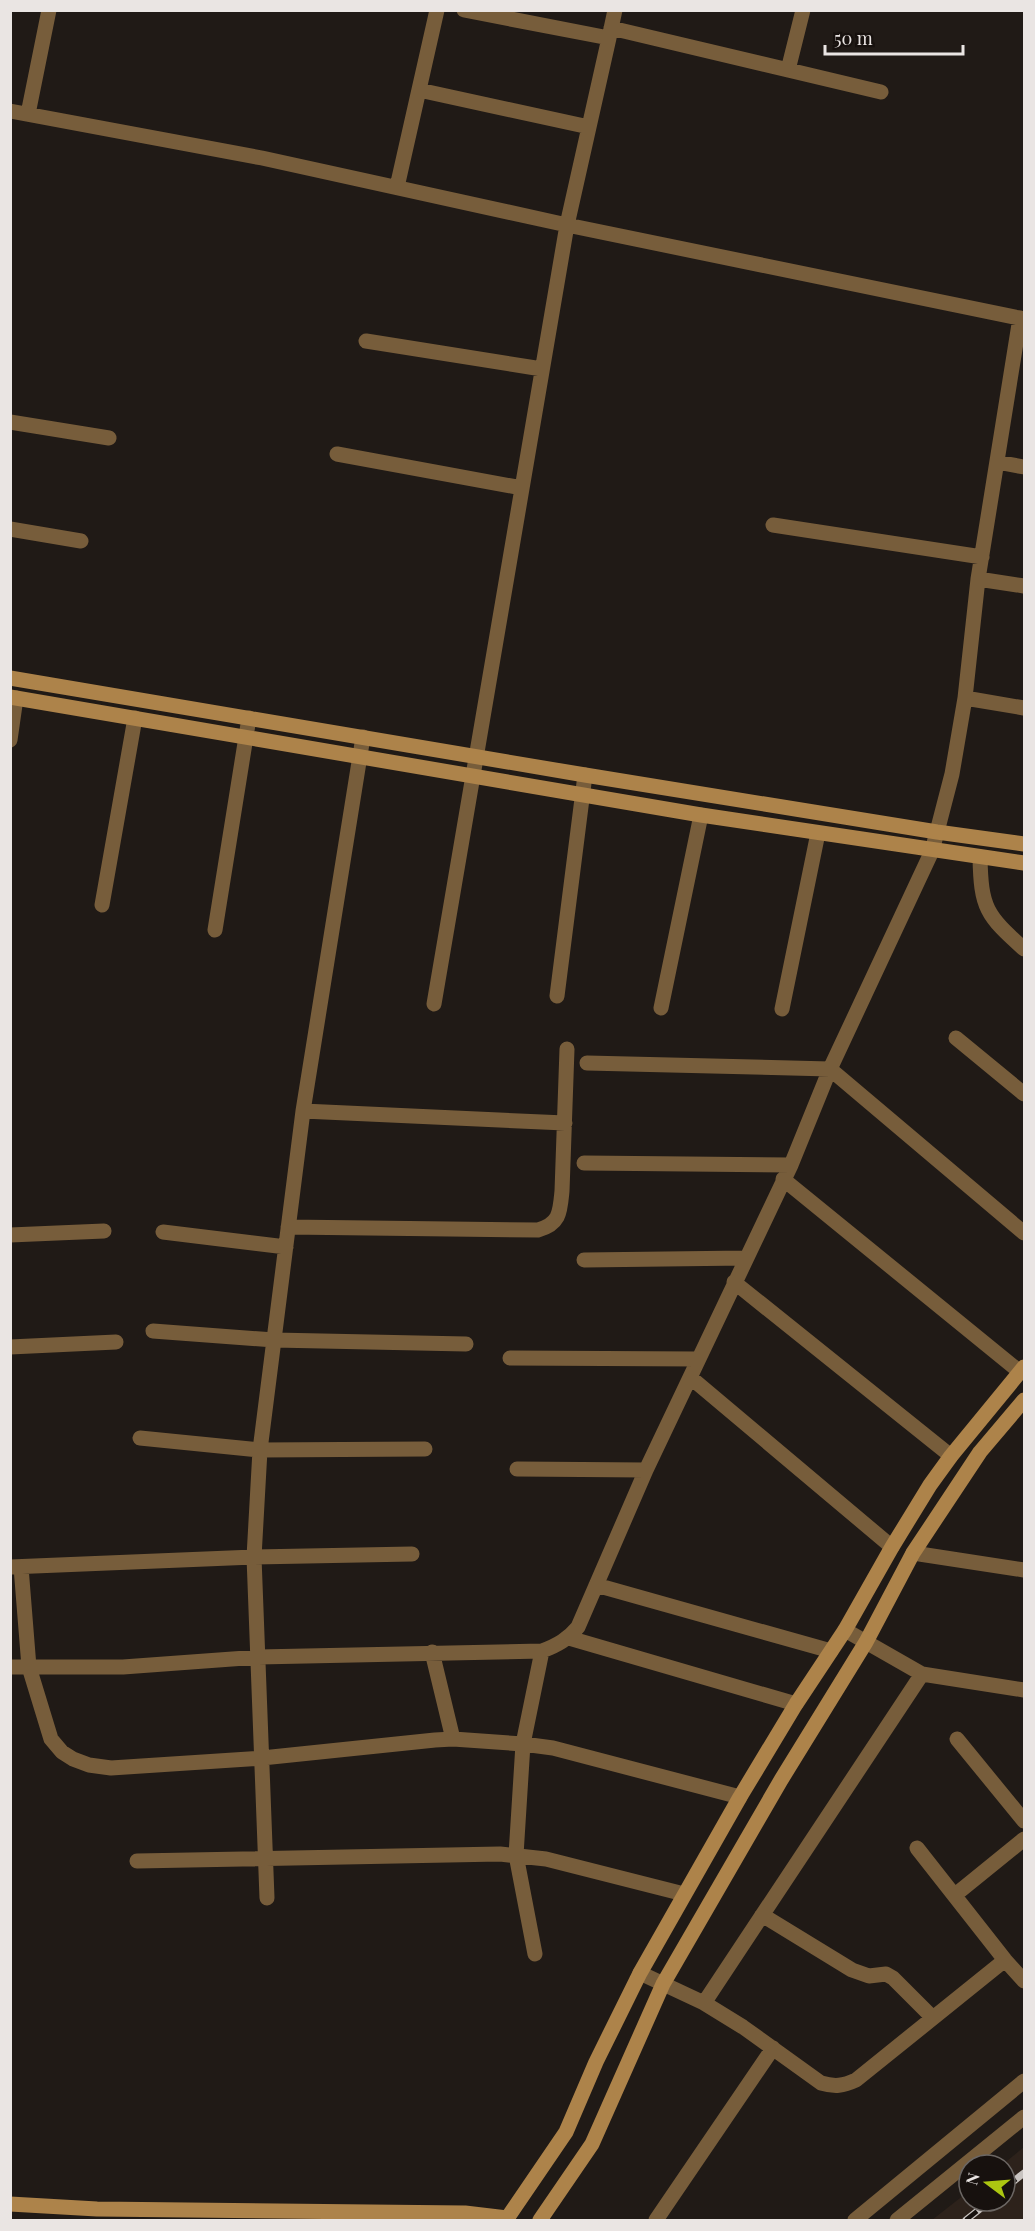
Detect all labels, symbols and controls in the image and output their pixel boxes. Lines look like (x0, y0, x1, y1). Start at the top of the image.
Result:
scale bar (825, 18, 963, 56)
text: 50 m (834, 26, 873, 50)
north arrow (957, 2153, 1017, 2213)
text: N (960, 2170, 984, 2187)

